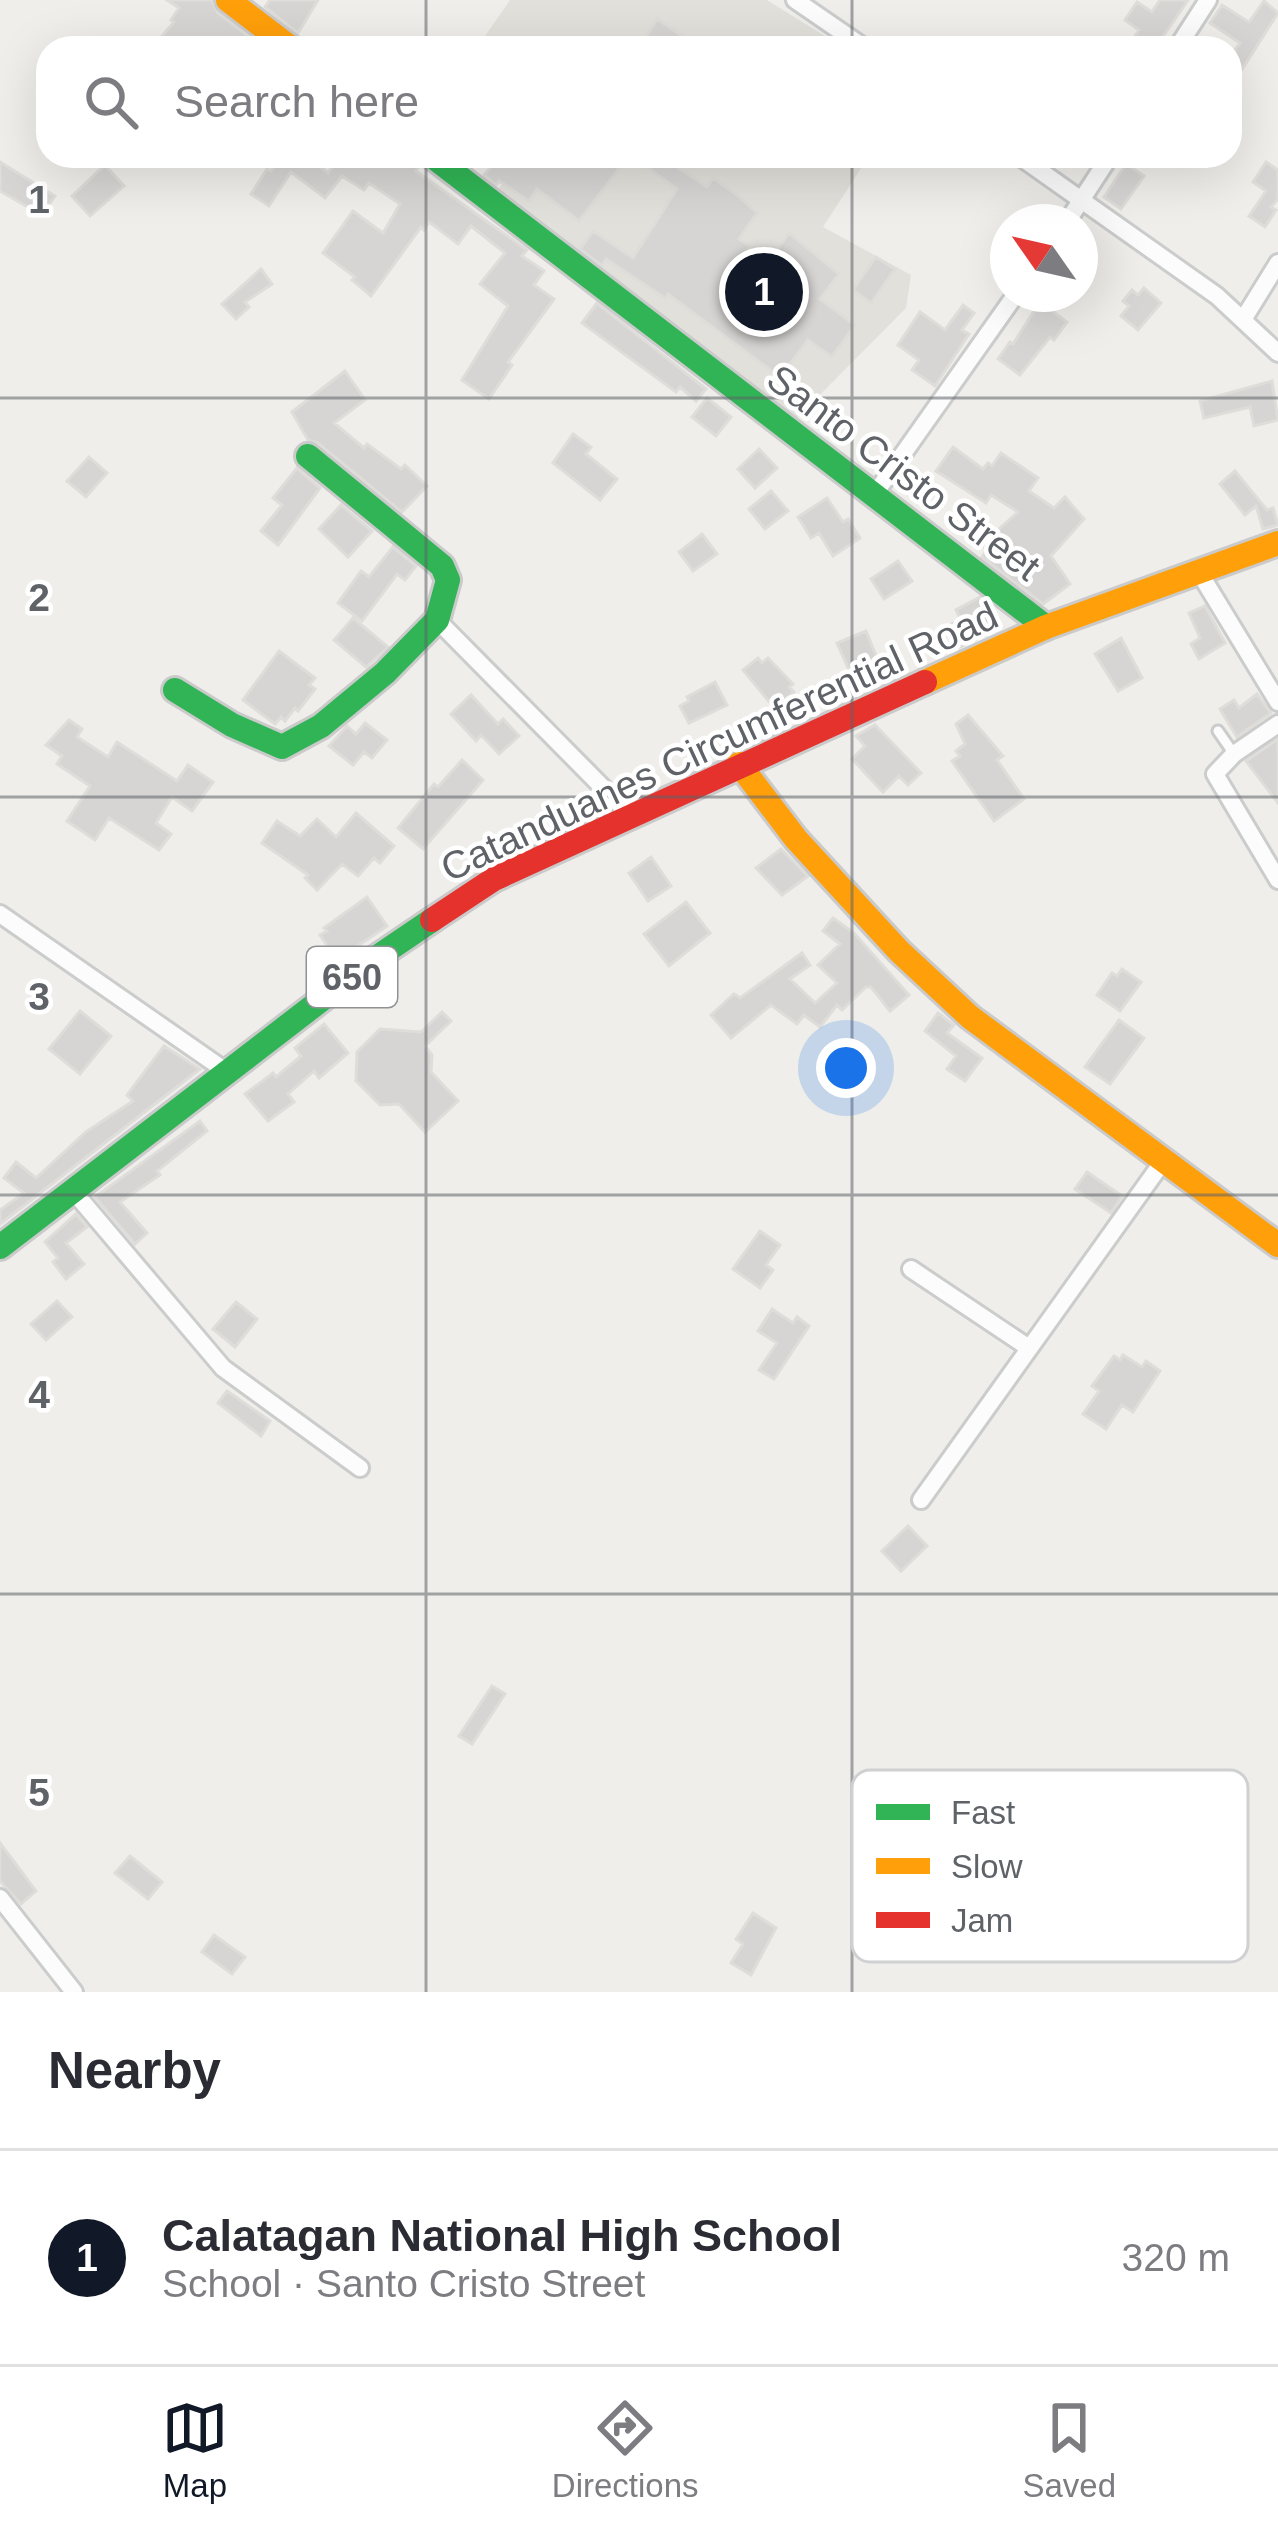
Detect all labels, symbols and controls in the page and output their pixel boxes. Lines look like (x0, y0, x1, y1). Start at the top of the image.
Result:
search box (36, 36, 1242, 168)
icon: search (78, 69, 144, 135)
text: Search here (174, 76, 419, 127)
text: 1 (28, 178, 50, 221)
north arrow (990, 204, 1098, 312)
pin: 1 (725, 247, 803, 337)
street label: Santo Cristo Street (759, 356, 1048, 589)
text: 2 (28, 576, 50, 619)
street label: Catanduanes Circumferential Road (434, 593, 1004, 890)
road number: 650 (307, 947, 397, 1007)
text: 3 (28, 975, 50, 1018)
your location (816, 1038, 876, 1098)
text: 4 (28, 1373, 50, 1416)
legend (852, 1770, 1248, 1962)
text: 5 (28, 1771, 50, 1814)
text: Fast (951, 1794, 1015, 1831)
text: Slow (951, 1848, 1023, 1885)
text: Jam (951, 1902, 1013, 1939)
text: Nearby (48, 2042, 221, 2099)
text: Calatagan National High School (162, 2210, 842, 2261)
text: 1 (76, 2236, 98, 2279)
text: 320 m (1122, 2236, 1230, 2279)
text: School · Santo Cristo Street (162, 2262, 645, 2305)
tab: Map (162, 2395, 228, 2505)
tab: Directions (552, 2395, 699, 2505)
tab: Saved (1022, 2395, 1116, 2505)

